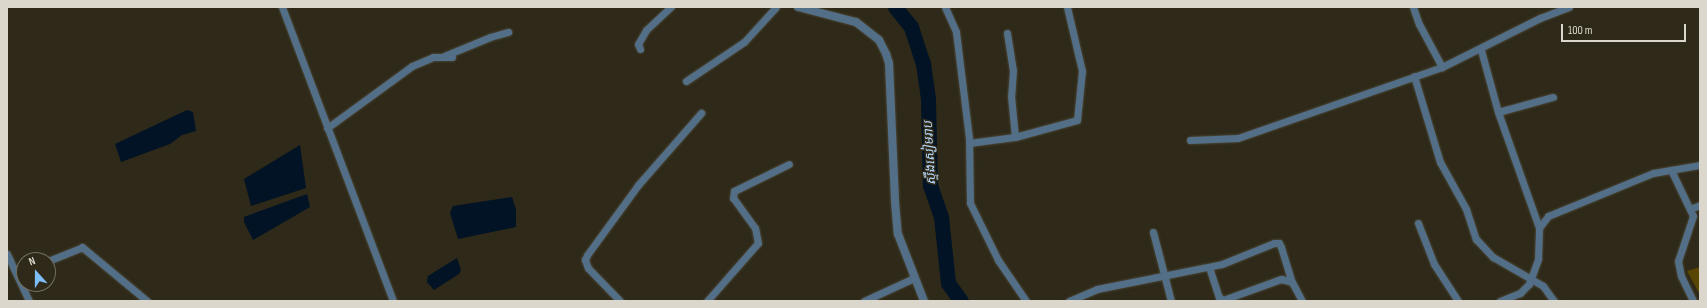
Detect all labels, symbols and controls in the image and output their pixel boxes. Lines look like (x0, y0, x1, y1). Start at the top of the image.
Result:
scale bar (1563, 16, 1688, 42)
text: 100 m (1568, 23, 1593, 38)
water label: ស្ទឹងសៀមរាប (921, 120, 939, 186)
north arrow (16, 252, 56, 292)
text: N (27, 254, 37, 268)

